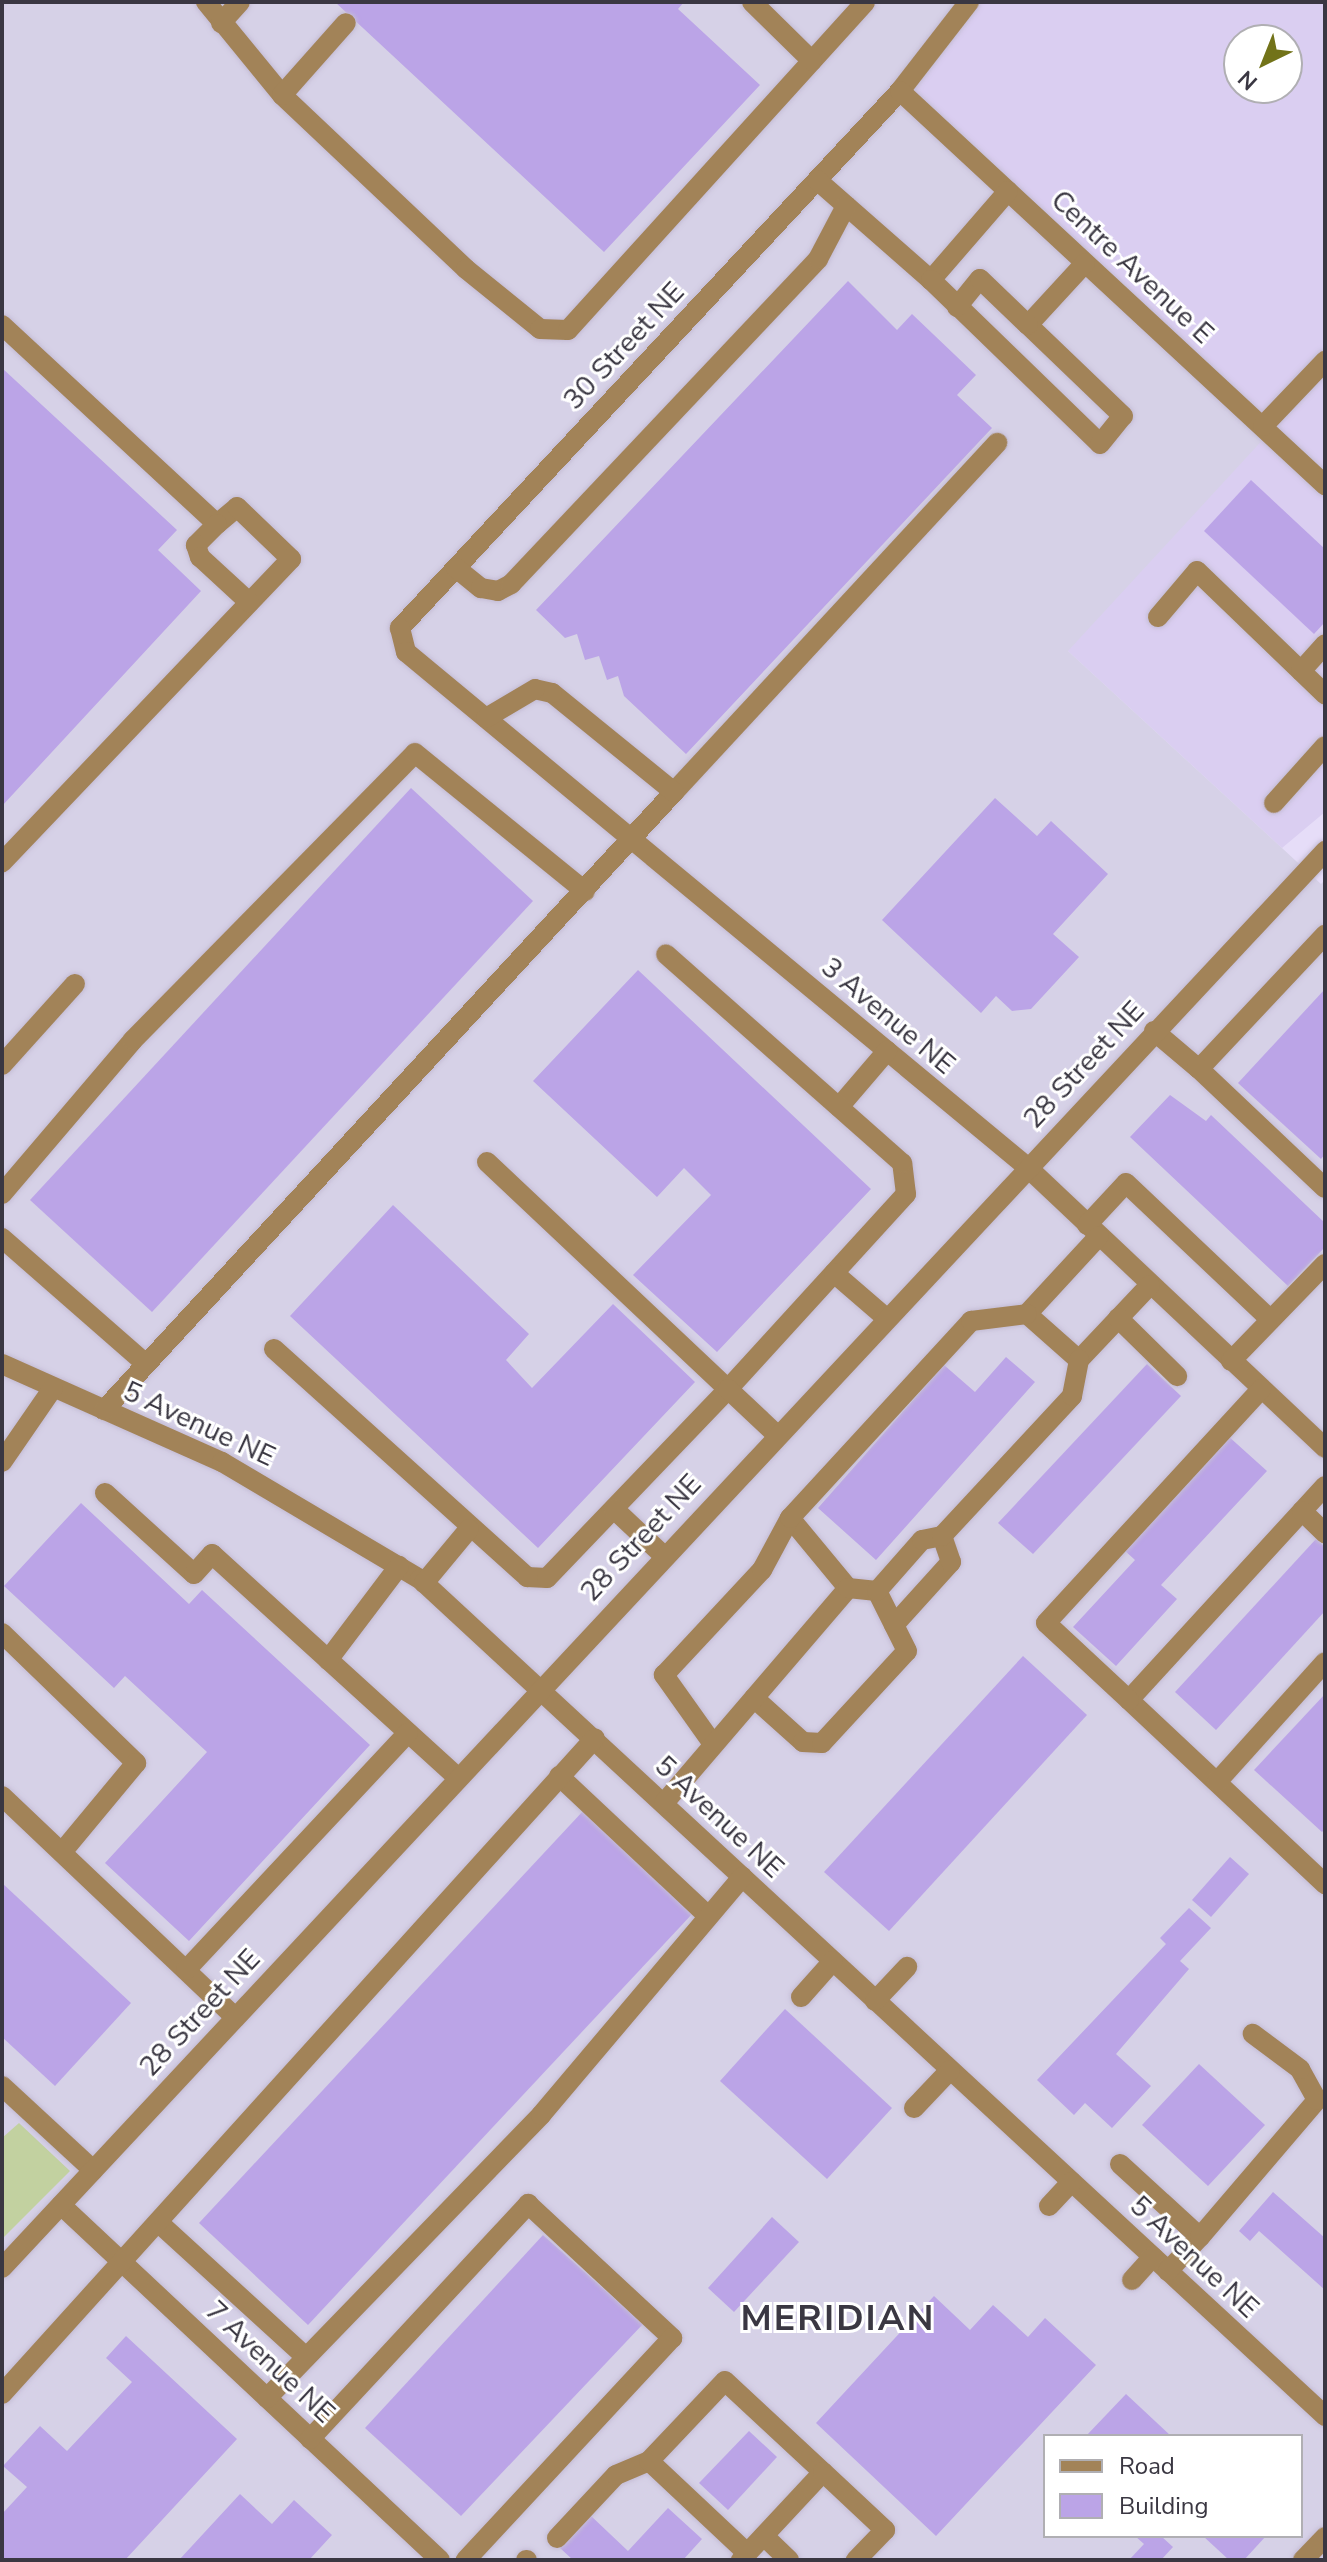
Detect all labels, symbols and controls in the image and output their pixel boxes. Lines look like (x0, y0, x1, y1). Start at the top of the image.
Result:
north arrow (1223, 24, 1303, 104)
text: N (1232, 64, 1264, 97)
street label: Centre Avenue E (1044, 183, 1220, 351)
street label: 30 Street NE (557, 276, 691, 416)
street label: 3 Avenue NE (815, 951, 961, 1081)
street label: 28 Street NE (1017, 995, 1151, 1135)
street label: 5 Avenue NE (118, 1374, 280, 1474)
street label: 28 Street NE (574, 1468, 708, 1608)
street label: 5 Avenue NE (648, 1749, 790, 1885)
street label: 28 Street NE (133, 1943, 267, 2083)
street label: 5 Avenue NE (1123, 2189, 1265, 2325)
street label: 7 Avenue NE (199, 2294, 341, 2430)
district label: MERIDIAN (741, 2297, 935, 2341)
legend (1043, 2434, 1303, 2538)
text: Road (1119, 2450, 1175, 2482)
text: Building (1119, 2490, 1209, 2522)

